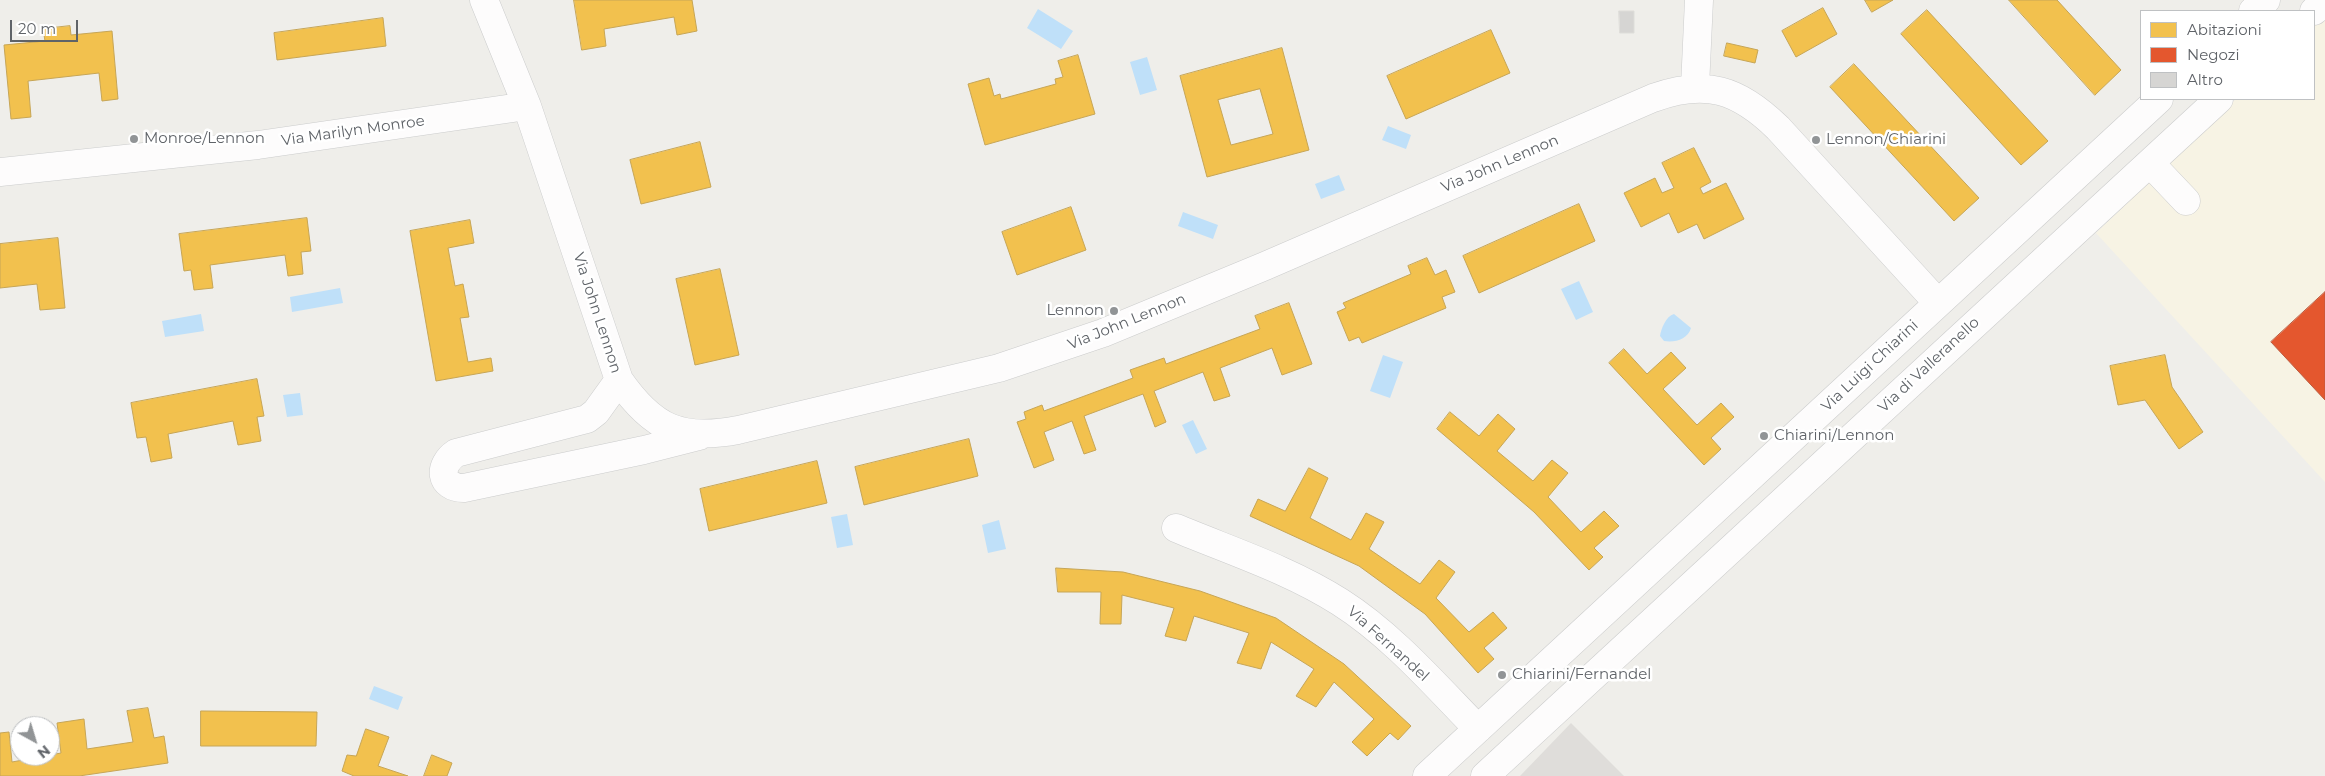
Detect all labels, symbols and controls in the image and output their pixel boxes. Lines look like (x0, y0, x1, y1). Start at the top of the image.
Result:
scale bar (12, 10, 80, 42)
legend (2140, 10, 2315, 100)
text: 20 m (18, 19, 56, 38)
text: Abitazioni (2187, 20, 2262, 39)
text: Negozi (2187, 45, 2240, 64)
text: Altro (2187, 70, 2223, 89)
street label: Via Marilyn Monroe (280, 112, 426, 150)
place label: Monroe/Lennon (144, 130, 265, 148)
street label: Via John Lennon (1439, 131, 1561, 197)
place label: Lennon/Chiarini (1826, 131, 1946, 149)
marker: Monroe/Lennon (128, 133, 140, 145)
marker: Lennon/Chiarini (1810, 134, 1822, 146)
street label: Via John Lennon (569, 250, 625, 376)
street label: Via John Lennon (1065, 290, 1189, 354)
place label: Lennon (1046, 302, 1104, 320)
marker: Lennon (1108, 305, 1120, 317)
street label: Via di Valleranello (1875, 314, 1983, 416)
street label: Via Luigi Chiarini (1818, 316, 1922, 416)
place label: Chiarini/Lennon (1774, 427, 1894, 445)
marker: Chiarini/Lennon (1758, 430, 1770, 442)
street label: Via Fernandel (1343, 603, 1433, 685)
place label: Chiarini/Fernandel (1512, 666, 1651, 684)
marker: Chiarini/Fernandel (1496, 669, 1508, 681)
north arrow (10, 716, 60, 766)
text: N (34, 741, 54, 762)

